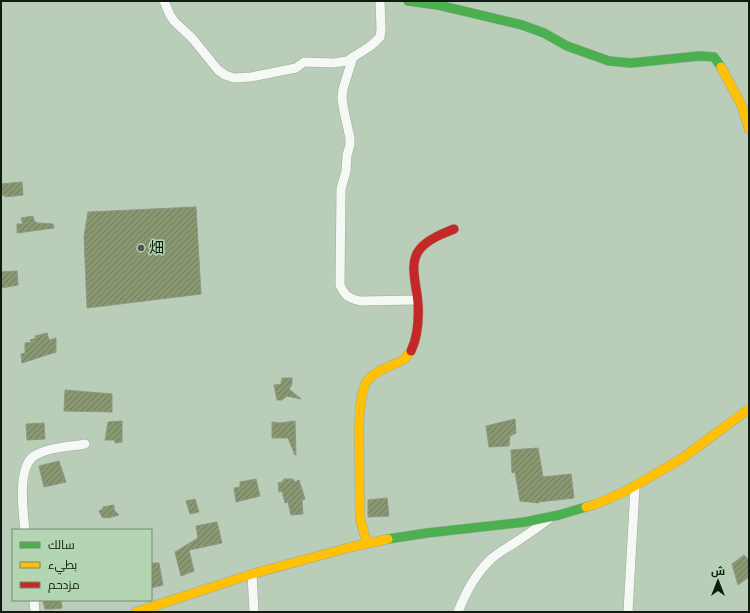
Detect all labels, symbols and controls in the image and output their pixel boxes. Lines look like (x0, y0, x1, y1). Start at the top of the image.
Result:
place label: 畑 (149, 239, 164, 257)
marker: 畑 (136, 243, 146, 253)
legend (12, 529, 152, 601)
text: سالك (48, 538, 75, 552)
text: بطيء (48, 558, 77, 575)
north arrow (698, 561, 738, 601)
text: ش (711, 565, 725, 578)
text: مزدحم (48, 578, 80, 593)

